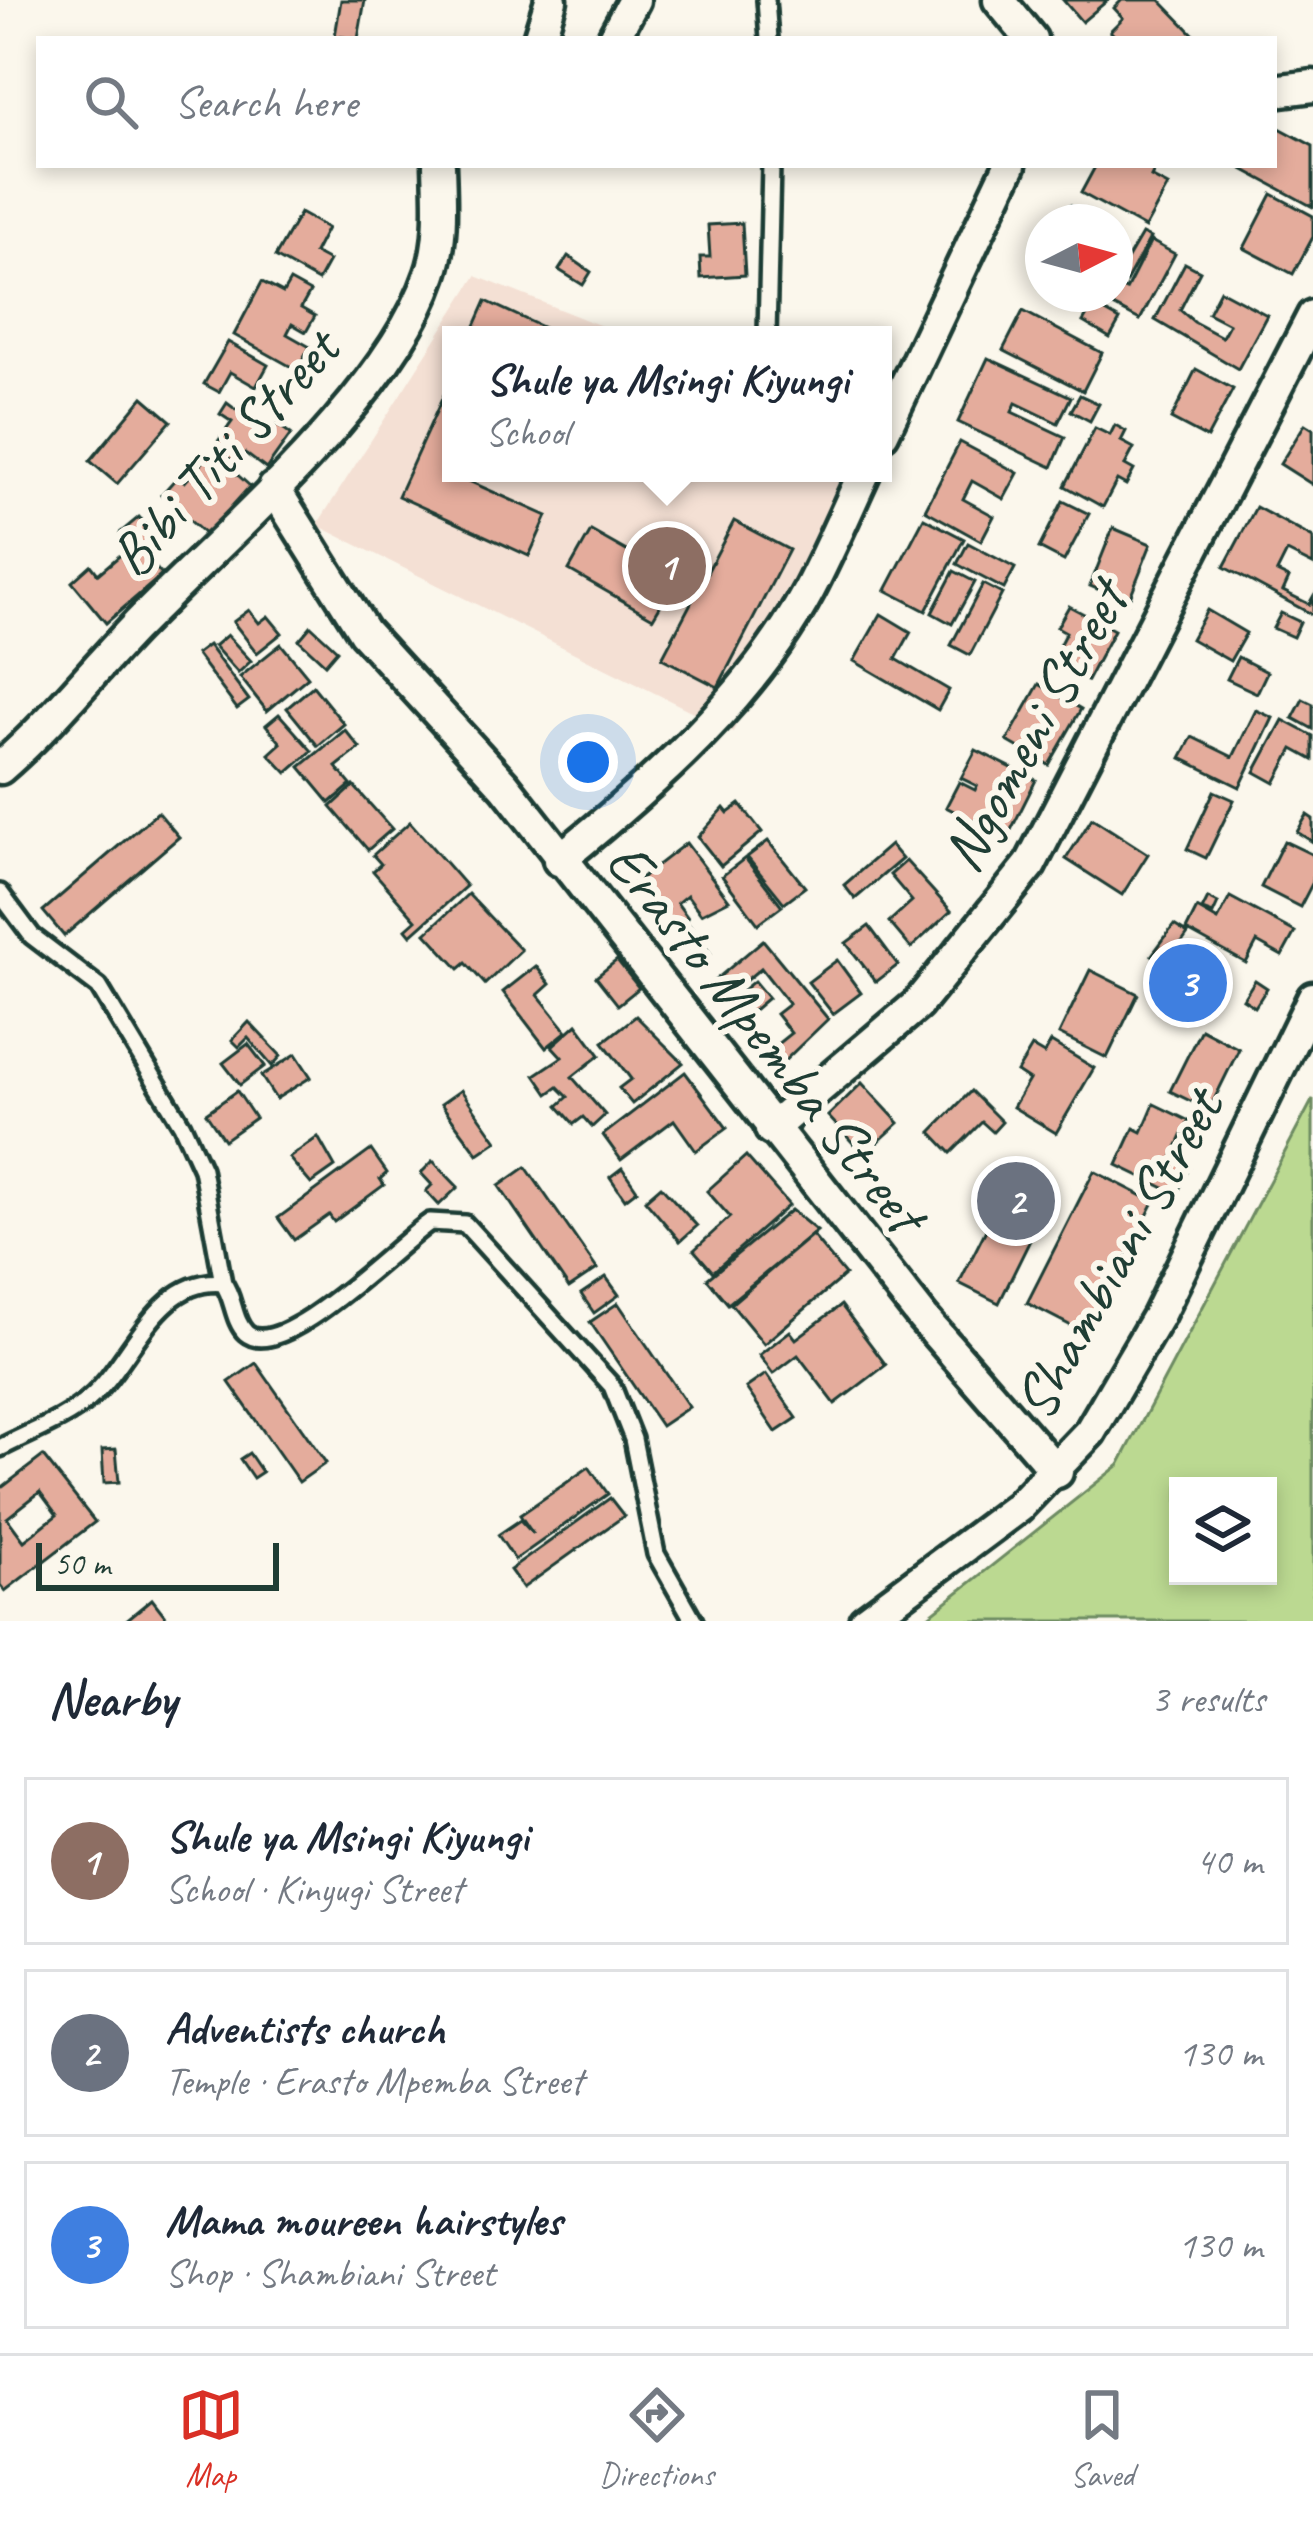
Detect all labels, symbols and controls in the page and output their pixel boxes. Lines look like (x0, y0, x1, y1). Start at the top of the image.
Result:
search box (36, 36, 1277, 168)
icon: search (78, 69, 144, 135)
text: Search here (174, 74, 357, 131)
north arrow (1025, 204, 1133, 312)
street label: Bibi Titi Street (93, 309, 358, 592)
popup (442, 326, 892, 482)
text: Shule ya Msingi Kiyungi (485, 351, 849, 408)
text: School (485, 408, 569, 457)
pin: 1 (628, 521, 706, 611)
street label: Ngomeni Street (923, 562, 1148, 884)
your location (558, 732, 618, 792)
street label: Erasto Mpemba Street (590, 826, 948, 1254)
pin: 3 (1149, 938, 1227, 1028)
street label: Shambiani Street (996, 1072, 1242, 1433)
pin: 2 (977, 1156, 1055, 1246)
map controls (1169, 1477, 1277, 1585)
button: layers (1169, 1477, 1277, 1585)
scale bar (36, 1537, 279, 1590)
text: 50 m (54, 1543, 110, 1585)
text: Nearby (48, 1667, 176, 1731)
text: 3 results (1151, 1675, 1265, 1724)
text: Shule ya Msingi Kiyungi (165, 1808, 528, 1865)
text: 1 (81, 1837, 99, 1886)
text: 40 m (1196, 1837, 1262, 1886)
text: School · Kinyugi Street (165, 1865, 463, 1914)
text: Adventists church (165, 2000, 445, 2057)
text: 2 (81, 2029, 99, 2078)
text: 130 m (1178, 2029, 1262, 2078)
text: Temple · Erasto Mpemba Street (165, 2057, 583, 2106)
text: Mama moureen hairstyles (165, 2192, 562, 2249)
text: 3 (81, 2221, 99, 2270)
text: 130 m (1178, 2221, 1262, 2270)
text: Shop · Shambiani Street (165, 2249, 495, 2298)
tab: Map (178, 2382, 244, 2496)
tab: Directions (599, 2382, 714, 2496)
tab: Saved (1069, 2382, 1135, 2496)

